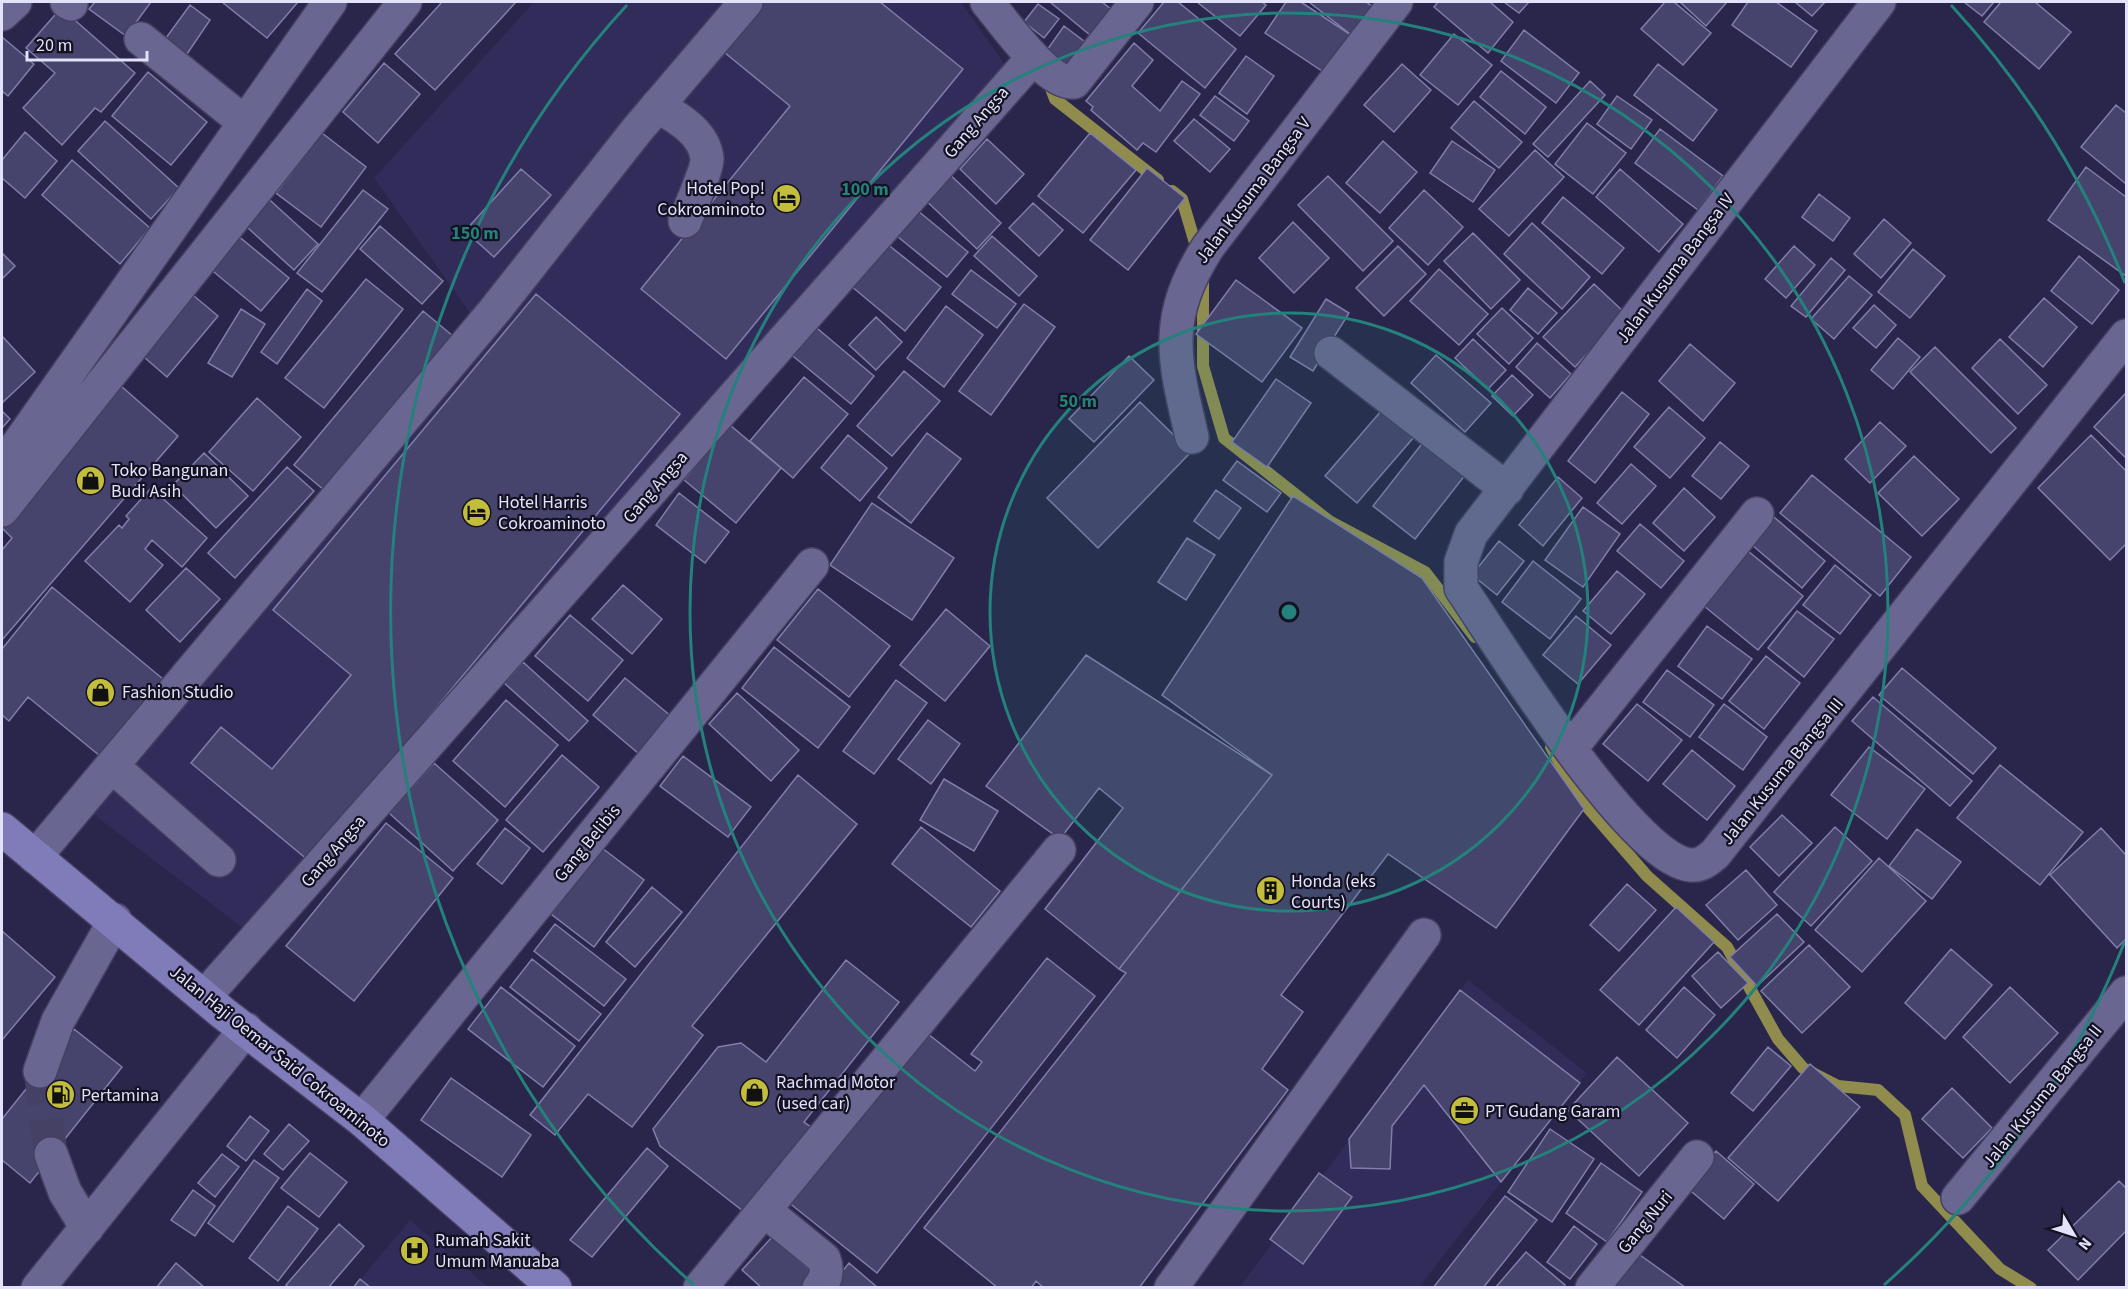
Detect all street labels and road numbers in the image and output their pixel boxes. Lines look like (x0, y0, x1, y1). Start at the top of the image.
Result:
street label: Gang Angsa (938, 81, 1015, 164)
street label: Jalan Kusuma Bangsa V (1190, 111, 1317, 269)
street label: Jalan Kusuma Bangsa IV (1611, 187, 1741, 349)
street label: Gang Angsa (617, 446, 694, 529)
street label: Jalan Kusuma Bangsa III (1715, 692, 1850, 850)
street label: Gang Belibis (548, 799, 626, 887)
street label: Gang Angsa (295, 810, 372, 893)
street label: Jalan Haji Oemar Said Cokroaminoto (164, 959, 395, 1153)
street label: Jalan Kusuma Bangsa II (1977, 1019, 2108, 1173)
street label: Gang Nuri (1612, 1185, 1679, 1259)

